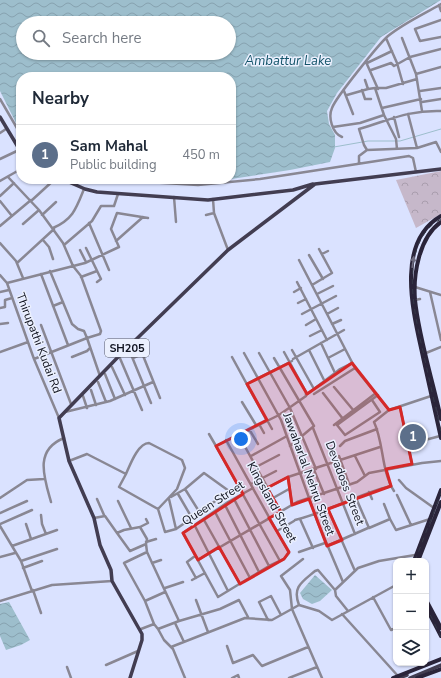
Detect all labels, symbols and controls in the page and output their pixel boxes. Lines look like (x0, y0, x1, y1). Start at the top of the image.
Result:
search box (16, 16, 236, 60)
icon: search (30, 27, 52, 49)
text: Search here (62, 28, 142, 48)
water label: Ambattur Lake (244, 52, 331, 70)
text: Nearby (32, 87, 89, 110)
text: Sam Mahal (70, 136, 148, 156)
text: 1 (41, 146, 49, 164)
text: 450 m (182, 146, 220, 164)
text: Public building (70, 156, 157, 174)
one-way arrow (410, 256, 416, 268)
street label: Thirupathi Kudai Rd (12, 291, 66, 395)
road number: SH205 (105, 339, 149, 357)
street label: Jawaharlal Nehru Street (279, 409, 339, 538)
pin: 1 (400, 422, 426, 452)
your location (231, 429, 251, 449)
street label: Devadoss Street (322, 439, 369, 528)
street label: Kingsland Street (243, 459, 301, 546)
street label: Queen Street (179, 476, 248, 529)
map controls (393, 558, 429, 666)
button: + (393, 558, 429, 594)
button: − (393, 594, 429, 630)
button: layers (393, 630, 429, 666)

